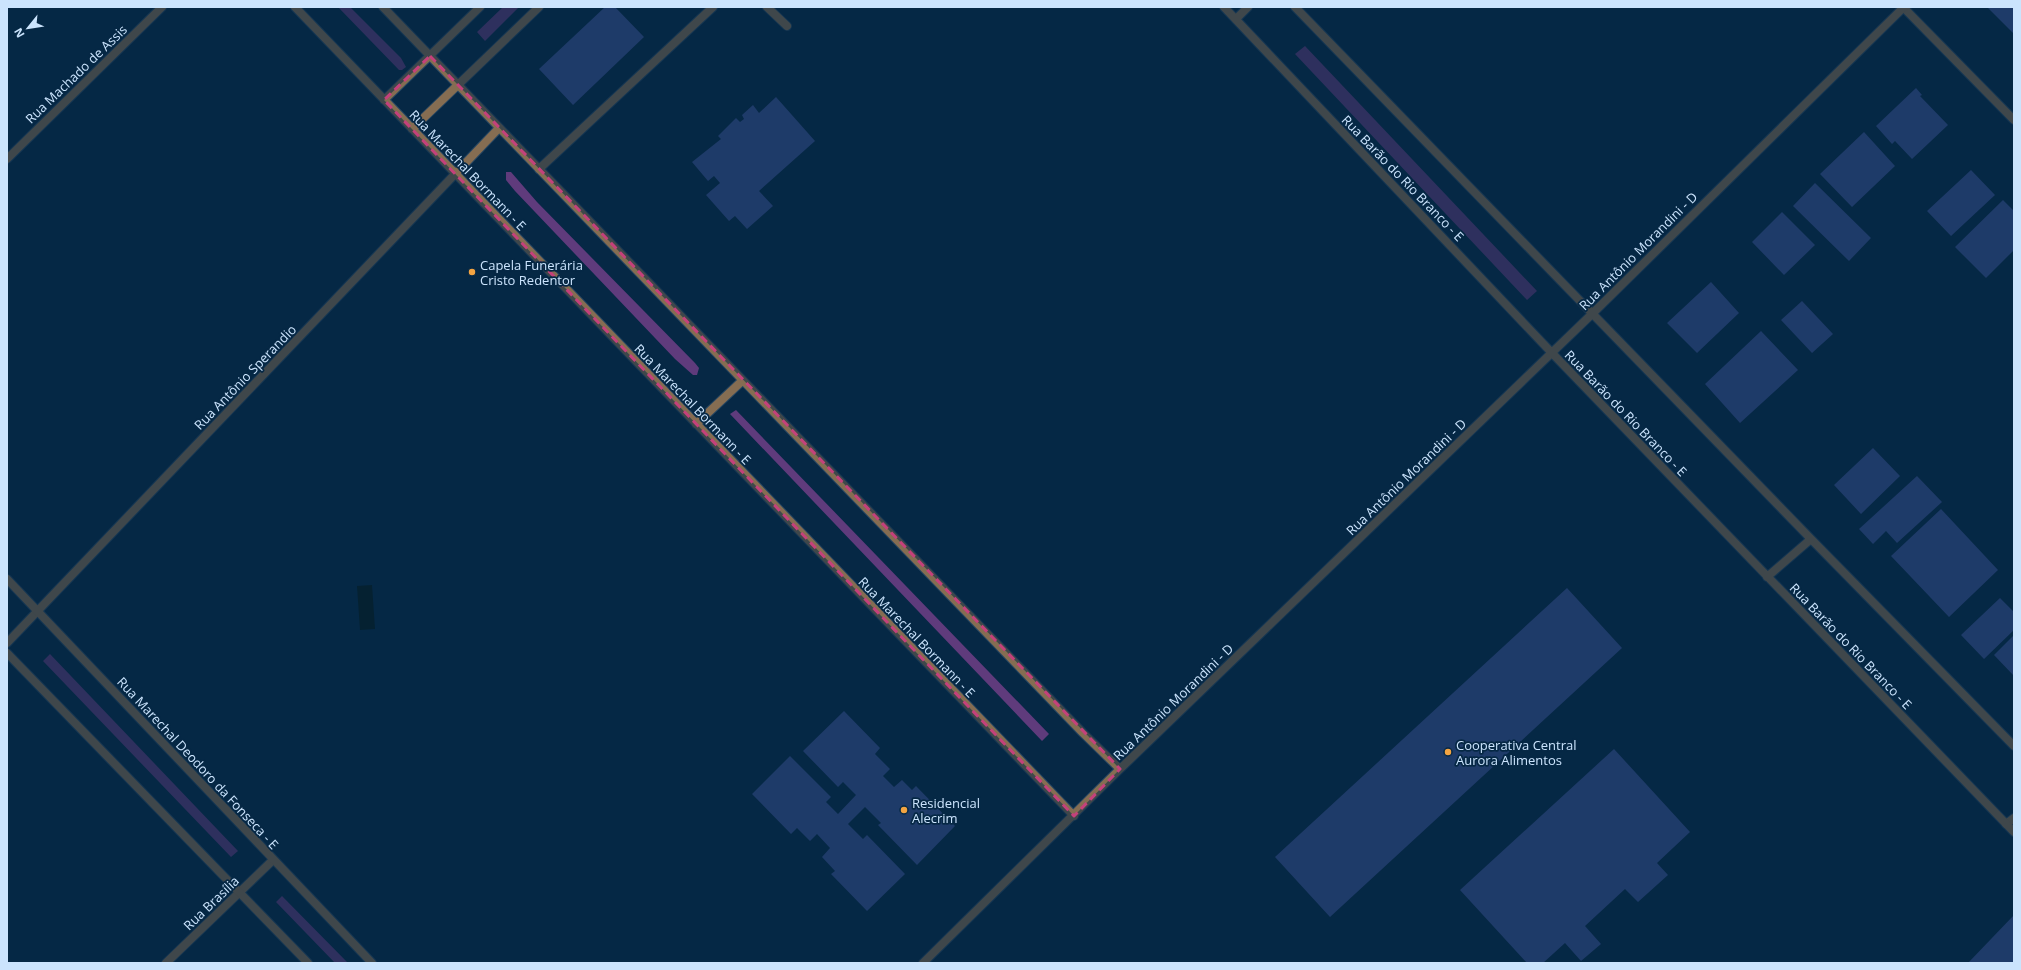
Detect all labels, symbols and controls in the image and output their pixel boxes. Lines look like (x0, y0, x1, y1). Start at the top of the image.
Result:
north arrow (8, 8, 48, 48)
street label: Rua Machado de Assis (21, 21, 131, 127)
text: N (10, 26, 28, 41)
street label: Rua Marechal Bormann - E (406, 106, 530, 234)
street label: Rua Barão do Rio Branco - E (1338, 111, 1468, 245)
street label: Rua Antônio Morandini - D (1575, 188, 1701, 314)
place label: Capela Funerária Cristo Redentor (480, 256, 583, 289)
marker: Capela Funerária Cristo Redentor (467, 267, 477, 277)
street label: Rua Antônio Sperandio (190, 320, 300, 433)
street label: Rua Marechal Bormann - E (631, 340, 755, 468)
street label: Rua Barão do Rio Branco - E (1561, 346, 1691, 480)
street label: Rua Antônio Morandini - D (1342, 415, 1470, 539)
street label: Rua Marechal Bormann - E (855, 573, 979, 701)
street label: Rua Barão do Rio Branco - E (1786, 579, 1916, 713)
street label: Rua Antônio Morandini - D (1109, 640, 1237, 764)
street label: Rua Marechal Deodoro da Fonseca - E (113, 673, 283, 853)
place label: Cooperativa Central Aurora Alimentos (1456, 736, 1577, 769)
marker: Cooperativa Central Aurora Alimentos (1443, 747, 1453, 757)
place label: Residencial Alecrim (912, 794, 980, 827)
marker: Residencial Alecrim (899, 805, 909, 815)
street label: Rua Brasília (179, 872, 243, 934)

